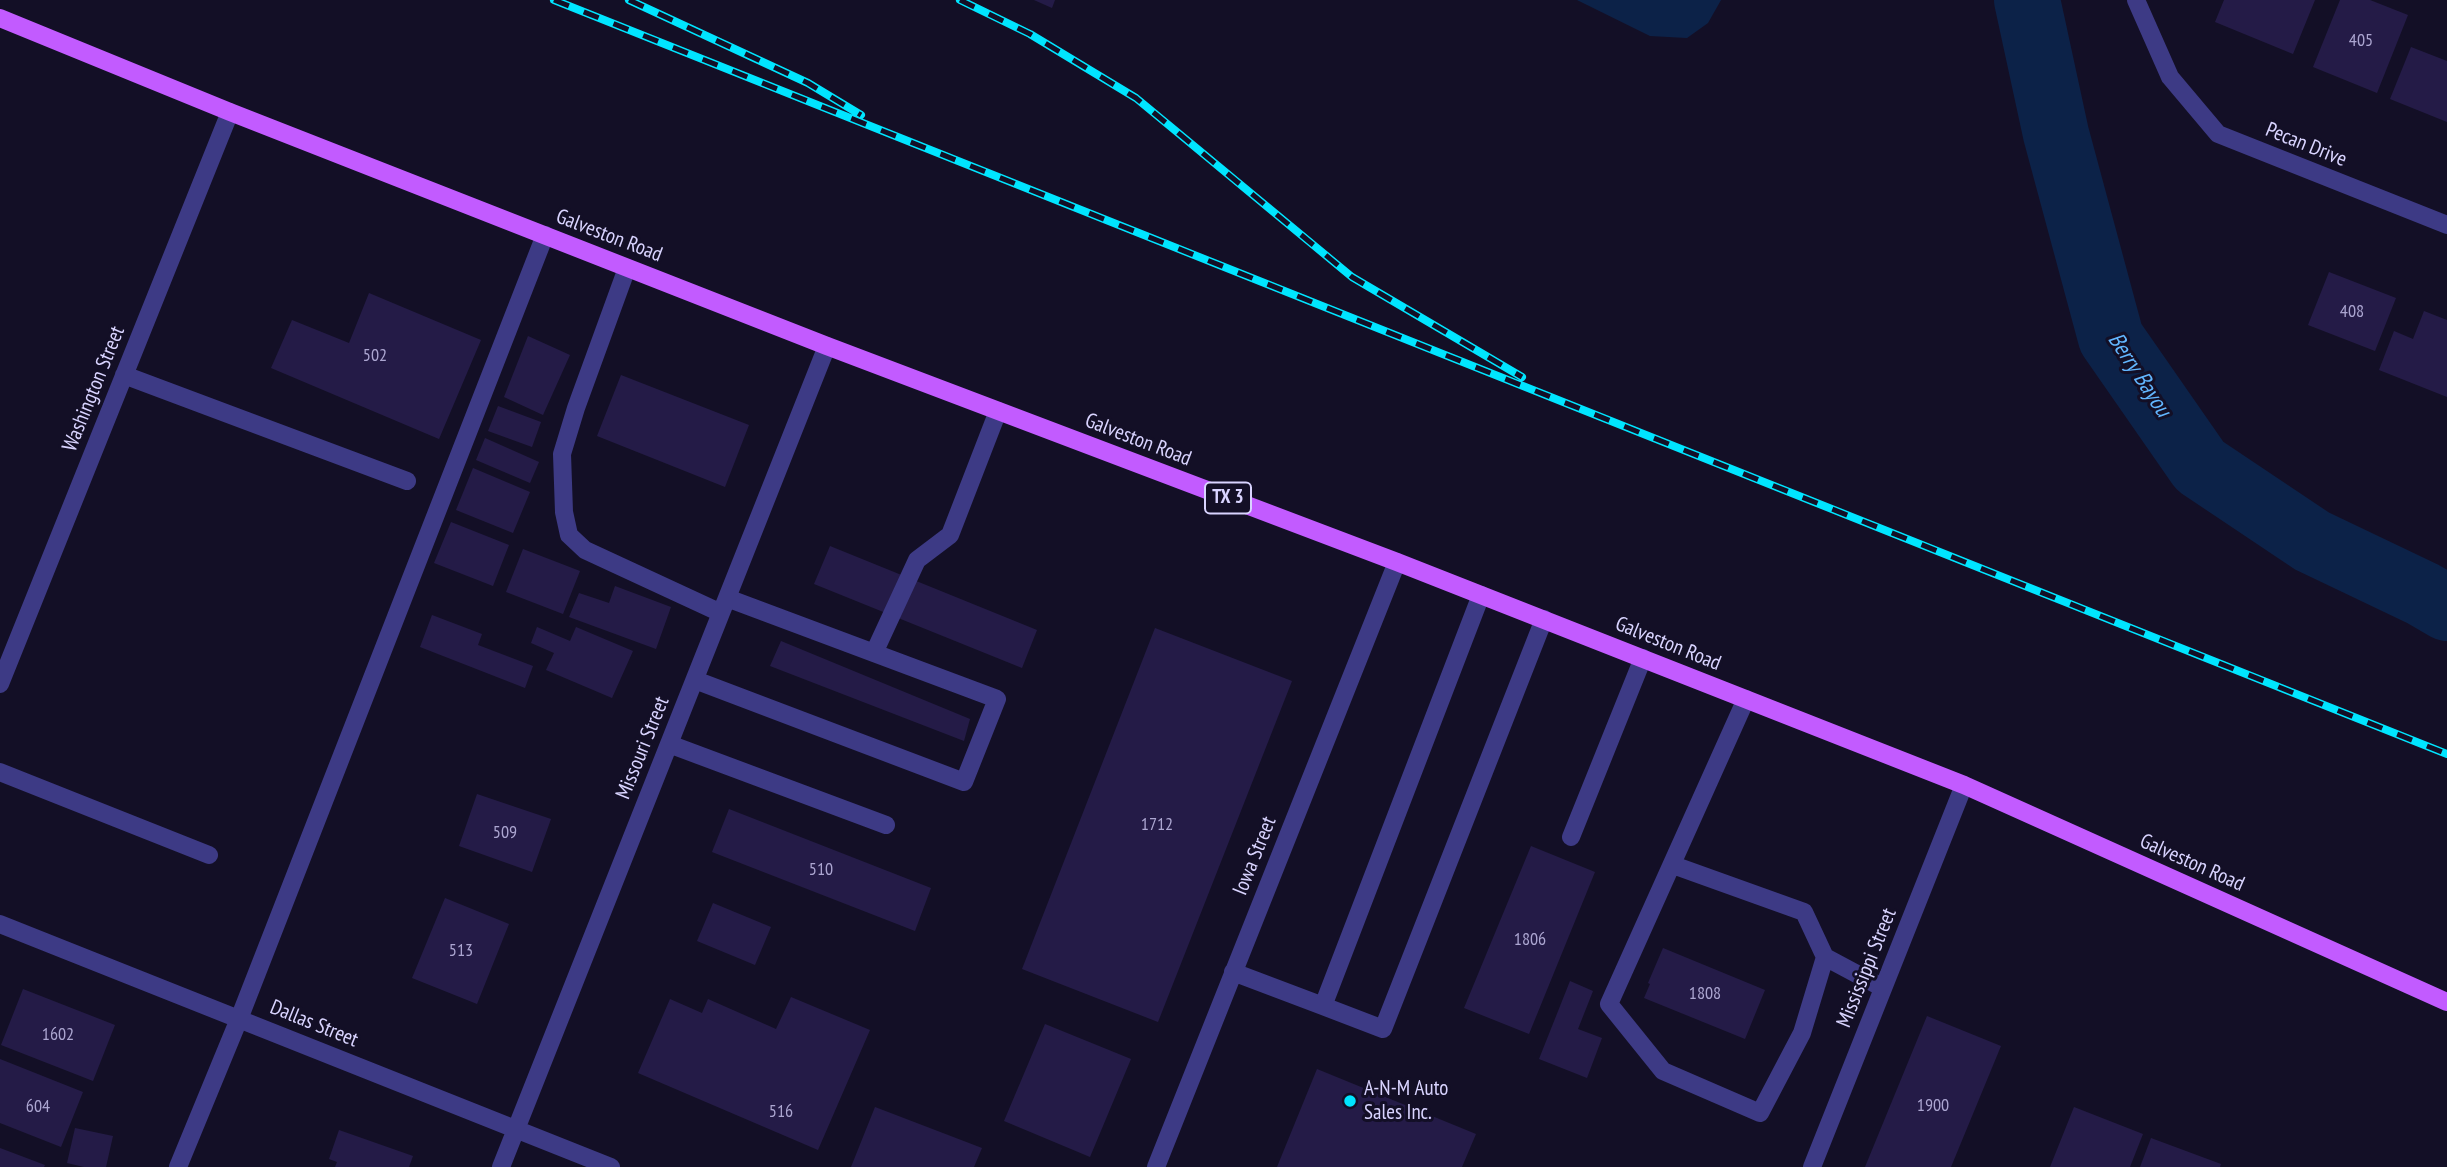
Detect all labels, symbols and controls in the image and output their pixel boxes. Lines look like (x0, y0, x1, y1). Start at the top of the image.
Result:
house number: 405 (2349, 30, 2373, 52)
street label: Pecan Drive (2262, 117, 2350, 173)
street label: Galveston Road (552, 204, 666, 268)
house number: 408 (2340, 301, 2364, 323)
street label: Washington Street (57, 323, 131, 455)
water label: Berry Bayou (2102, 328, 2176, 422)
house number: 502 (363, 345, 387, 367)
street label: Galveston Road (1081, 408, 1195, 472)
road number: TX 3 (1205, 482, 1251, 513)
street label: Galveston Road (1611, 611, 1725, 677)
street label: Missouri Street (611, 693, 675, 803)
street label: Iowa Street (1228, 813, 1282, 899)
house number: 1712 (1141, 814, 1173, 836)
house number: 509 (493, 822, 517, 844)
street label: Galveston Road (2136, 829, 2248, 897)
house number: 510 (809, 859, 833, 881)
street label: Mississippi Street (1832, 905, 1902, 1031)
house number: 1806 (1514, 929, 1546, 951)
house number: 513 (449, 940, 473, 962)
house number: 1808 (1689, 983, 1721, 1005)
street label: Dallas Street (266, 995, 362, 1053)
house number: 1602 (42, 1024, 74, 1046)
place label: A-N-M Auto Sales Inc. (1364, 1076, 1448, 1126)
marker: A-N-M Auto Sales Inc. (1342, 1093, 1358, 1109)
house number: 1900 (1917, 1095, 1949, 1117)
house number: 604 (26, 1096, 50, 1118)
house number: 516 (769, 1101, 793, 1123)

